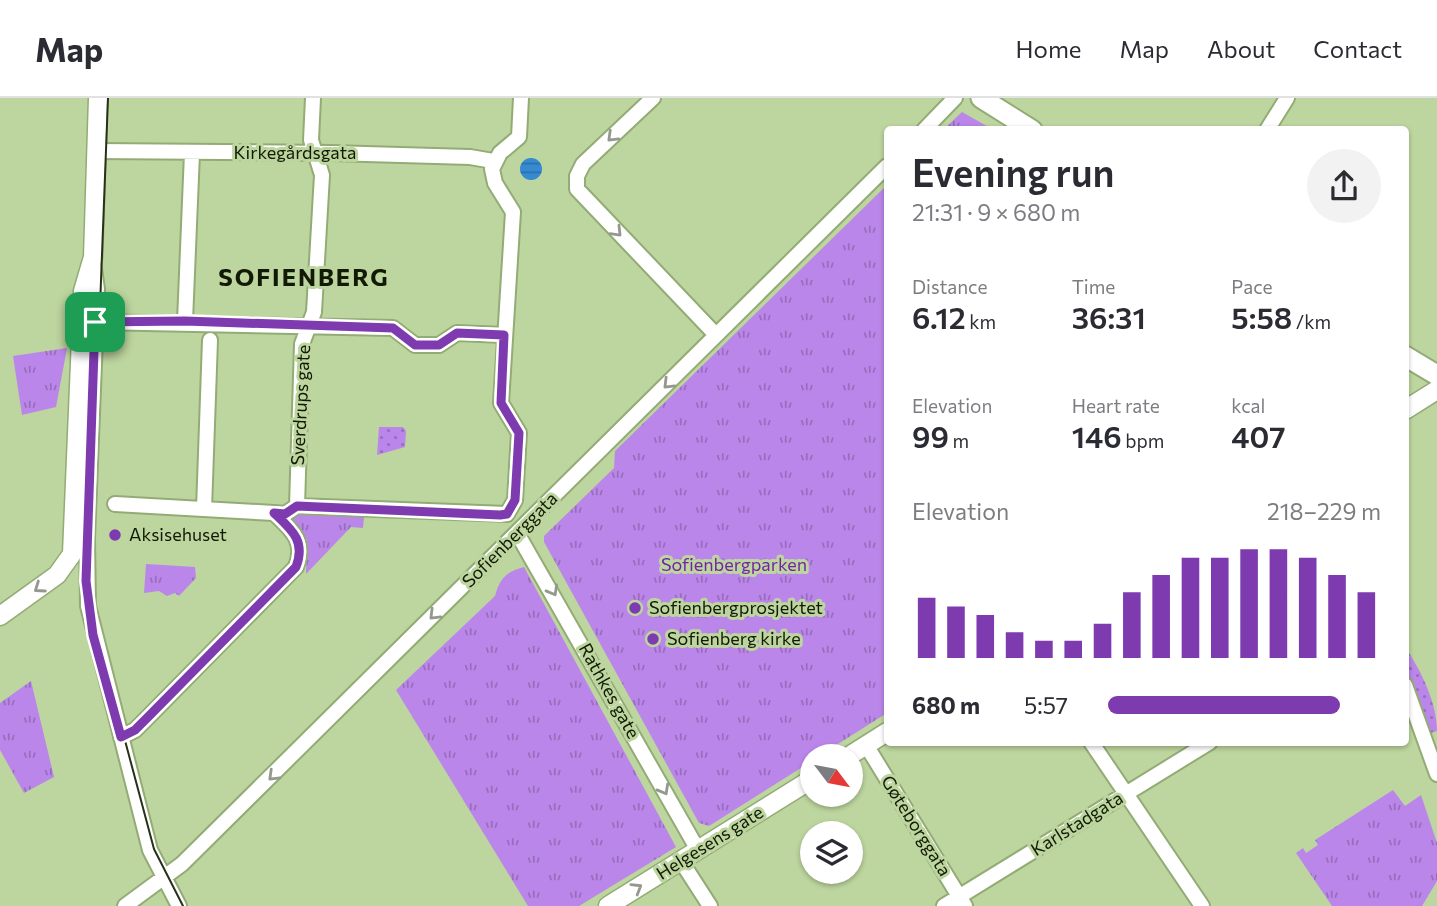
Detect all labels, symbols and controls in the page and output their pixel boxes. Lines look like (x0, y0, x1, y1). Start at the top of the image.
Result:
text: Map (35, 28, 103, 69)
text: Home (1016, 34, 1082, 63)
text: Map (1120, 34, 1169, 63)
text: About (1207, 34, 1275, 63)
text: Contact (1313, 34, 1402, 63)
one-way arrow (607, 129, 620, 142)
street label: Kirkegårdsgata (234, 141, 357, 163)
text: Evening run (912, 148, 1115, 195)
button: share (1307, 149, 1381, 223)
text: 21:31 · 9 × 680 m (912, 198, 1080, 226)
one-way arrow (608, 224, 621, 237)
district label: SOFIENBERG (218, 262, 390, 291)
text: Distance (912, 275, 988, 298)
text: Time (1072, 275, 1115, 298)
text: Pace (1231, 275, 1273, 298)
pin (65, 292, 125, 352)
text: 6.12 (912, 298, 966, 335)
text: 36:31 (1072, 298, 1146, 335)
text: 5:58 (1231, 298, 1292, 335)
icon: arrive (76, 303, 114, 341)
text: km (966, 310, 996, 333)
text: /km (1292, 310, 1331, 333)
street label: Sverdrups gate (286, 344, 314, 466)
one-way arrow (663, 375, 676, 388)
text: Elevation (912, 394, 992, 417)
text: Heart rate (1072, 394, 1160, 417)
text: kcal (1231, 394, 1265, 417)
text: 99 (912, 417, 949, 454)
text: 146 (1072, 417, 1122, 454)
text: 407 (1231, 417, 1285, 454)
text: m (949, 429, 969, 452)
text: bpm (1122, 429, 1164, 452)
street label: Sofienberggata (457, 487, 561, 591)
text: Elevation (912, 497, 1009, 525)
text: 218–229 m (1267, 497, 1381, 525)
place label: Aksisehuset (129, 523, 227, 545)
marker: Aksisehuset (107, 527, 123, 543)
park label: Sofienbergparken (661, 553, 807, 575)
one-way arrow (34, 580, 47, 592)
one-way arrow (545, 584, 558, 596)
place label: Sofienbergprosjektet (649, 596, 823, 618)
marker: Sofienbergprosjektet (627, 600, 643, 616)
one-way arrow (430, 607, 443, 620)
place label: Sofienberg kirke (667, 627, 801, 649)
marker: Sofienberg kirke (645, 631, 661, 647)
street label: Rathkes gate (575, 639, 645, 742)
text: 680 m (912, 691, 980, 719)
text: 5:57 (1024, 691, 1068, 719)
north arrow (800, 744, 863, 807)
map controls (800, 744, 863, 884)
one-way arrow (268, 767, 281, 780)
street label: Gøteborggata (877, 771, 957, 880)
one-way arrow (656, 782, 669, 795)
street label: Karlstadgata (1026, 786, 1127, 860)
street label: Helgesens gate (652, 800, 767, 884)
button: layers (800, 821, 863, 884)
one-way arrow (630, 883, 643, 896)

